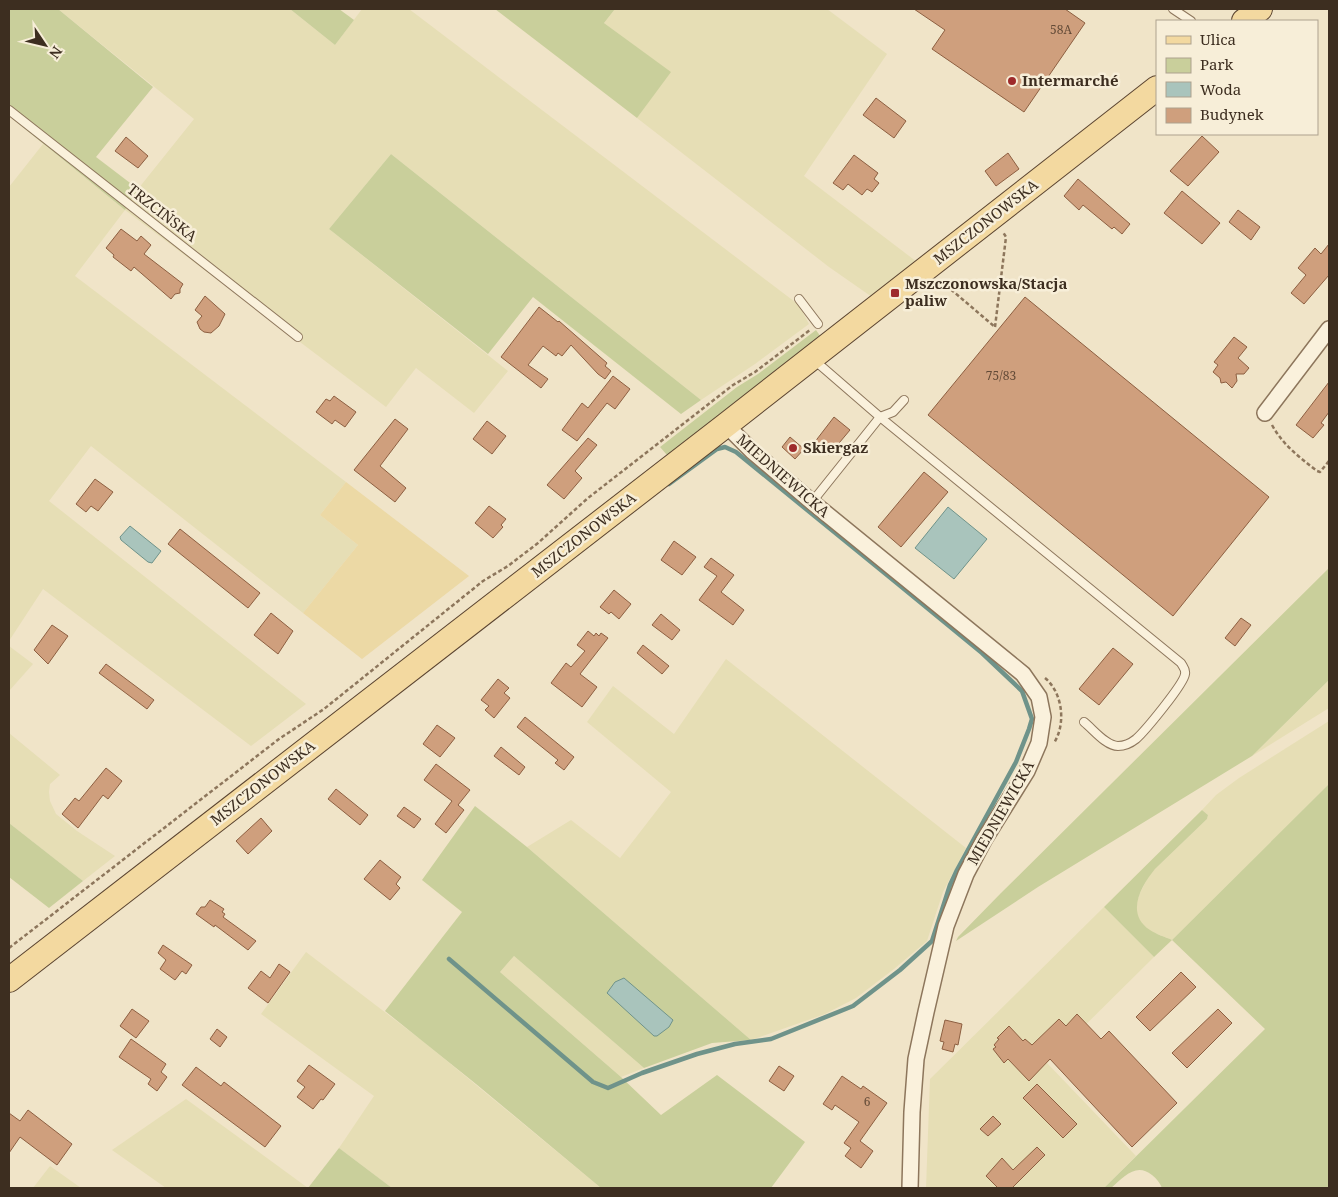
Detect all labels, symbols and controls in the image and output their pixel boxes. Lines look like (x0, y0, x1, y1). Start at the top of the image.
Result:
north arrow (20, 20, 70, 70)
legend (1156, 20, 1318, 135)
house number: 58A (1050, 21, 1072, 38)
text: Ulica (1200, 29, 1236, 49)
text: N (45, 43, 67, 63)
text: Park (1200, 54, 1234, 74)
place label: Intermarché (1022, 70, 1119, 90)
marker: Intermarché (1006, 75, 1018, 87)
text: Woda (1200, 79, 1241, 99)
text: Budynek (1200, 104, 1264, 124)
street label: MSZCZONOWSKA (929, 174, 1042, 268)
street label: TRZCIŃSKA (124, 179, 202, 246)
place label: Mszczonowska/Stacja paliw (905, 273, 1067, 310)
marker: Mszczonowska/Stacja paliw (889, 287, 901, 299)
house number: 75/83 (986, 367, 1016, 384)
street label: MIEDNIEWICKA (733, 429, 835, 522)
place label: Skiergaz (803, 437, 868, 457)
marker: Skiergaz (787, 442, 799, 454)
street label: MSZCZONOWSKA (527, 487, 640, 581)
street label: MSZCZONOWSKA (206, 735, 319, 829)
street label: MIEDNIEWICKA (962, 756, 1038, 868)
house number: 6 (864, 1093, 871, 1110)

